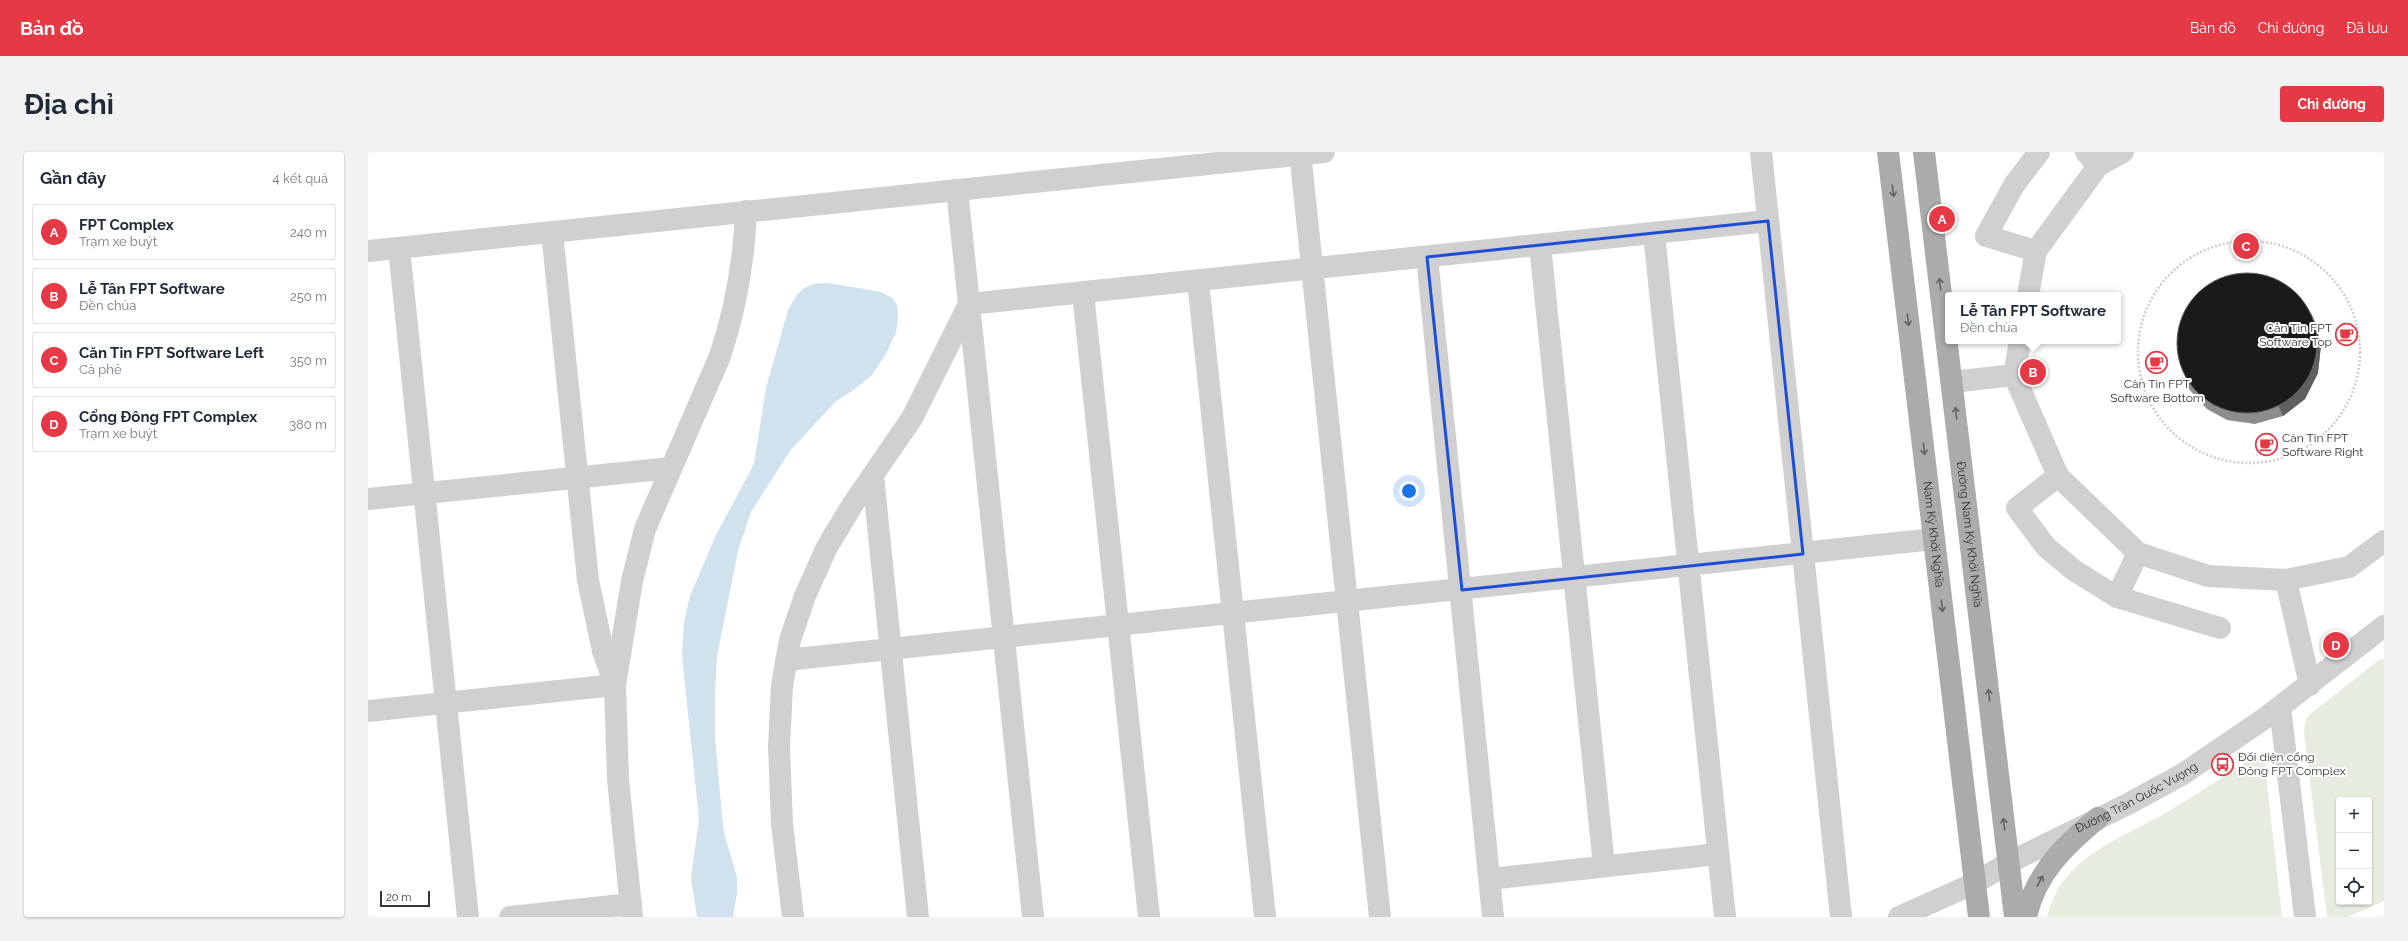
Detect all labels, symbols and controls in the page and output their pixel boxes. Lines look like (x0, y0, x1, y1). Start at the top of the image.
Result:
text: Bản đồ (20, 17, 84, 39)
text: Bản đồ (2190, 20, 2236, 36)
text: Chỉ đường (2258, 20, 2324, 36)
text: Đã lưu (2346, 20, 2388, 36)
button: Chỉ đường (2280, 86, 2384, 122)
text: Địa chỉ (24, 88, 114, 121)
text: Gần đây (40, 168, 106, 188)
text: 4 kết quả (273, 171, 328, 186)
one-way arrow (1889, 184, 1897, 197)
pin: A (1929, 204, 1955, 234)
text: FPT Complex (79, 216, 174, 234)
text: A (50, 225, 58, 240)
text: 240 m (290, 225, 327, 240)
pin: C (2233, 231, 2259, 261)
text: Trạm xe buýt (79, 234, 157, 249)
one-way arrow (1936, 278, 1944, 291)
text: Lễ Tân FPT Software (79, 280, 225, 298)
text: B (50, 289, 58, 304)
text: 250 m (290, 289, 327, 304)
popup (1945, 292, 2121, 344)
text: Đền chùa (79, 298, 136, 313)
text: Lễ Tân FPT Software (1960, 302, 2106, 320)
one-way arrow (1904, 313, 1912, 326)
text: Đền chùa (1960, 320, 2018, 335)
place label: Căn Tin FPT Software Top (2259, 321, 2333, 349)
cafe icon: Căn Tin FPT Software Top (2334, 322, 2360, 348)
text: Căn Tin FPT Software Left (79, 344, 264, 362)
cafe icon: Căn Tin FPT Software Bottom (2144, 350, 2170, 376)
text: C (50, 353, 58, 368)
text: 350 m (290, 353, 327, 368)
pin: B (2020, 357, 2046, 387)
text: Cà phê (79, 362, 122, 377)
place label: Căn Tin FPT Software Bottom (2110, 377, 2204, 405)
one-way arrow (1952, 407, 1959, 420)
text: Cổng Đông FPT Complex (79, 408, 257, 426)
text: D (49, 417, 59, 432)
text: 380 m (289, 417, 327, 432)
text: Trạm xe buýt (79, 426, 157, 441)
place label: Căn Tin FPT Software Right (2282, 431, 2363, 459)
cafe icon: Căn Tin FPT Software Right (2254, 432, 2280, 458)
one-way arrow (1920, 442, 1927, 455)
street label: Đường Nam Kỳ Khởi Nghĩa (1954, 460, 1985, 608)
street label: Nam Kỳ Khởi Nghĩa (1920, 480, 1947, 588)
your location (1399, 481, 1419, 501)
one-way arrow (1938, 599, 1946, 612)
pin: D (2323, 630, 2349, 660)
one-way arrow (1985, 689, 1992, 702)
place label: Đối diện cổng Đông FPT Complex (2238, 750, 2346, 778)
bus stop icon: Đối diện cổng Đông FPT Complex (2209, 751, 2235, 777)
street label: Đường Trần Quốc Vượng (2073, 759, 2200, 836)
map controls (2336, 797, 2372, 905)
button: + (2336, 797, 2372, 833)
one-way arrow (2000, 818, 2008, 831)
button: − (2336, 833, 2372, 869)
button: locate (2336, 869, 2372, 905)
one-way arrow (2036, 875, 2044, 887)
scale bar (380, 889, 430, 908)
text: 20 m (386, 891, 411, 904)

